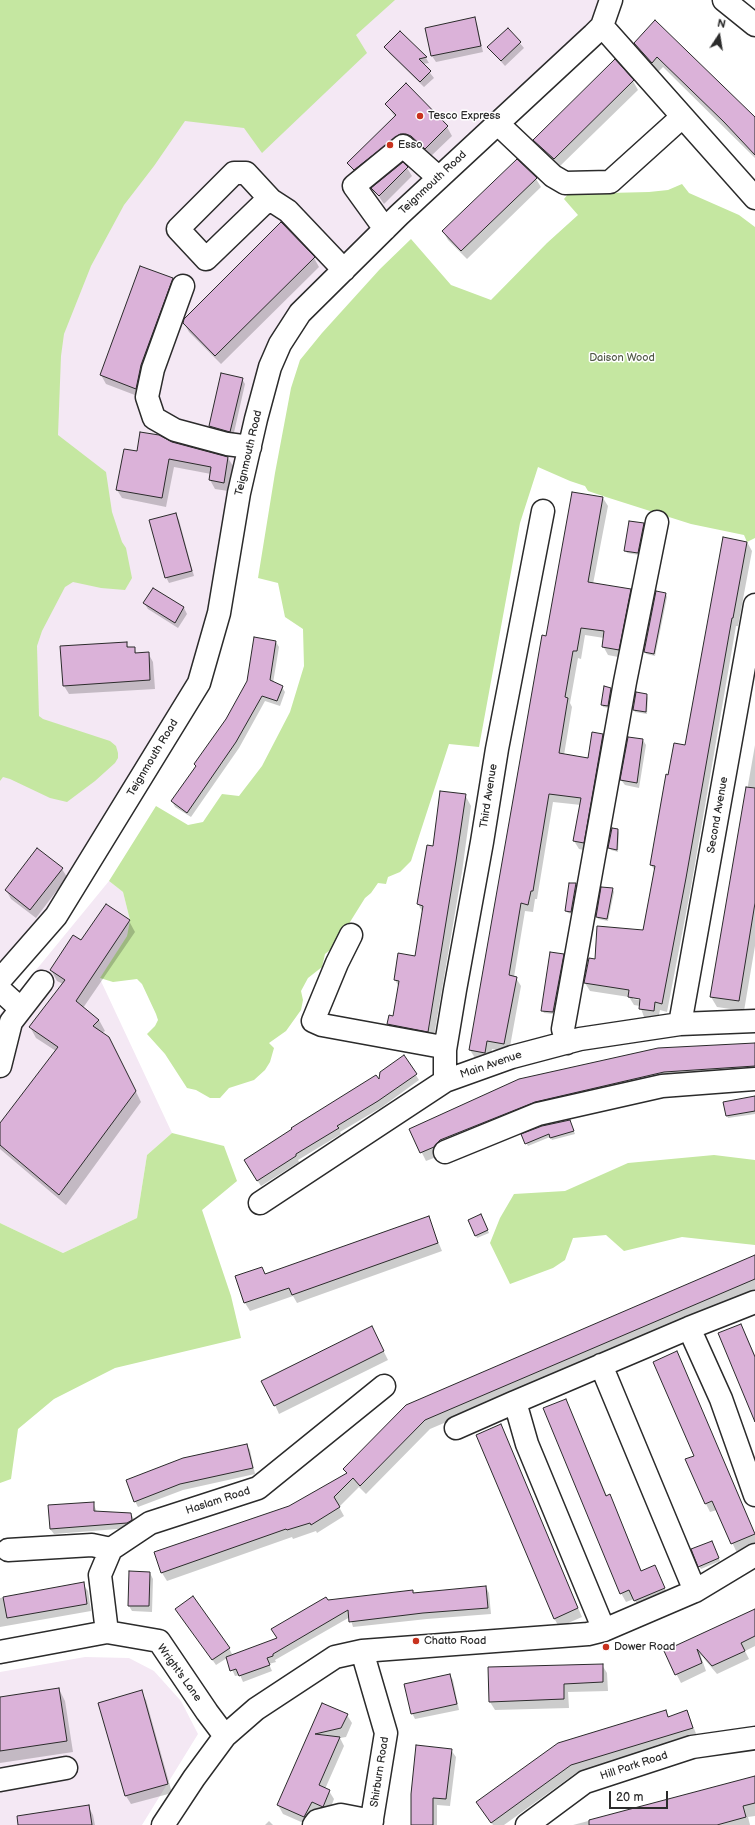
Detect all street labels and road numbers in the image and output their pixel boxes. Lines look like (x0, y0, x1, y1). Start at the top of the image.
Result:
street label: Teignmouth Road (397, 148, 469, 218)
street label: Teignmouth Road (233, 409, 265, 497)
street label: Teignmouth Road (125, 717, 181, 799)
street label: Third Avenue (477, 763, 501, 829)
street label: Second Avenue (705, 776, 731, 854)
street label: Main Avenue (458, 1048, 524, 1082)
street label: Haslam Road (184, 1484, 252, 1518)
street label: Wright's Lane (154, 1642, 204, 1704)
street label: Shirburn Road (368, 1736, 392, 1808)
street label: Hill Park Road (599, 1749, 669, 1783)

